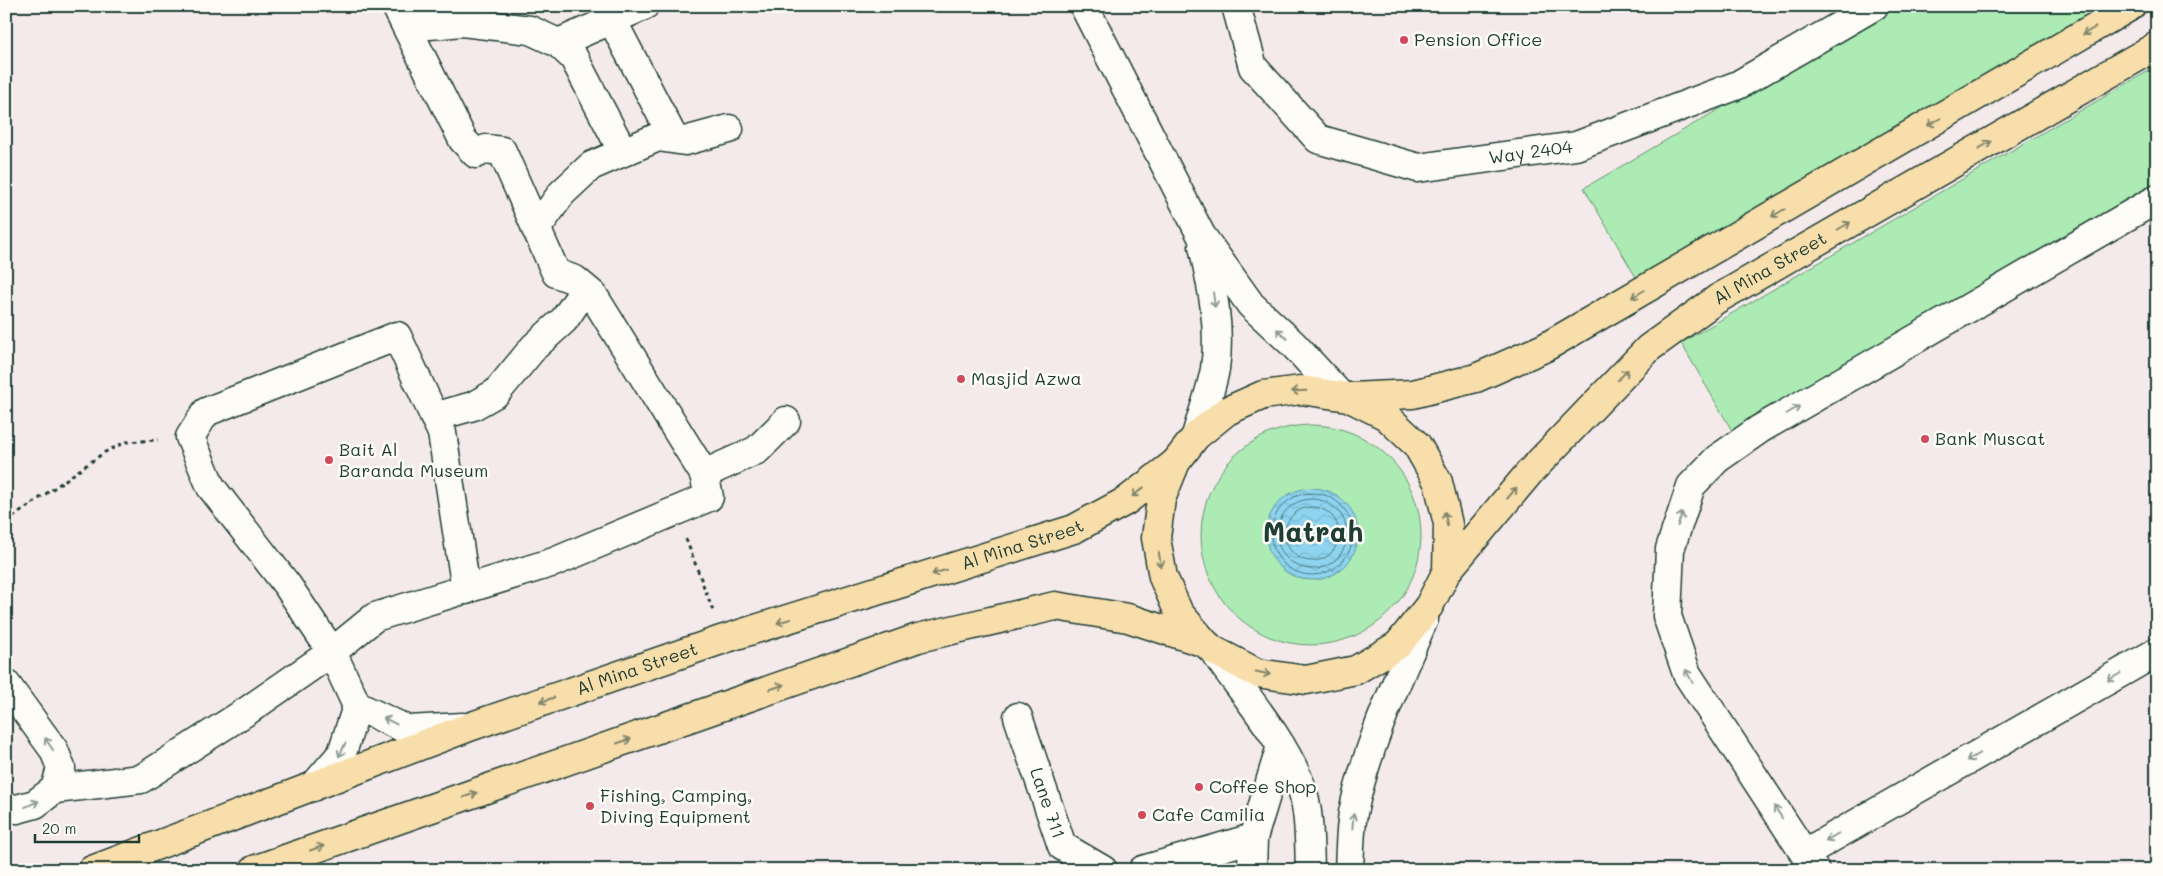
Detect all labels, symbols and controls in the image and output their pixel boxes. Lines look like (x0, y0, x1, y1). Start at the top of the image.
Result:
one-way arrow (2082, 26, 2097, 36)
place label: Pension Office (1414, 27, 1542, 51)
marker: Pension Office (1398, 34, 1410, 46)
one-way arrow (1927, 117, 1941, 127)
street label: Way 2404 (1487, 134, 1574, 169)
one-way arrow (1977, 139, 1991, 149)
one-way arrow (1772, 208, 1786, 218)
one-way arrow (1836, 220, 1850, 230)
street label: Al Mina Street (1708, 226, 1831, 310)
one-way arrow (1631, 290, 1645, 300)
one-way arrow (1209, 292, 1219, 308)
one-way arrow (1276, 328, 1289, 340)
place label: Masjid Azwa (971, 366, 1082, 390)
one-way arrow (1617, 369, 1629, 381)
marker: Masjid Azwa (955, 373, 967, 385)
one-way arrow (1291, 386, 1308, 396)
one-way arrow (1785, 405, 1799, 415)
place label: Bank Muscat (1935, 426, 2045, 450)
marker: Bank Muscat (1919, 433, 1931, 445)
place label: Bait Al Baranda Museum (339, 437, 488, 482)
marker: Bait Al Baranda Museum (323, 454, 335, 466)
one-way arrow (1131, 487, 1145, 497)
one-way arrow (1506, 487, 1517, 500)
one-way arrow (1441, 511, 1451, 527)
one-way arrow (1676, 512, 1685, 527)
street label: Al Mina Street (958, 513, 1088, 575)
district label: Matrah (1263, 513, 1363, 549)
one-way arrow (1155, 552, 1165, 568)
one-way arrow (932, 567, 948, 577)
one-way arrow (777, 616, 793, 626)
street label: Al Mina Street (573, 636, 701, 700)
one-way arrow (1255, 669, 1271, 679)
one-way arrow (1684, 669, 1693, 684)
one-way arrow (2108, 672, 2122, 682)
one-way arrow (769, 682, 784, 691)
one-way arrow (540, 696, 556, 705)
one-way arrow (383, 716, 398, 726)
one-way arrow (615, 736, 631, 745)
one-way arrow (44, 738, 54, 752)
one-way arrow (336, 742, 346, 757)
one-way arrow (1966, 752, 1981, 762)
street label: Lane 711 (1025, 764, 1072, 842)
place label: Coffee Shop (1209, 774, 1317, 798)
marker: Coffee Shop (1193, 781, 1205, 793)
place label: Fishing, Camping, Diving Equipment (600, 783, 752, 828)
one-way arrow (462, 790, 478, 799)
one-way arrow (24, 798, 39, 808)
marker: Fishing, Camping, Diving Equipment (584, 800, 596, 812)
place label: Cafe Camilia (1152, 802, 1265, 826)
one-way arrow (1773, 805, 1783, 819)
marker: Cafe Camilia (1136, 809, 1148, 821)
scale bar (35, 811, 139, 843)
one-way arrow (1348, 813, 1357, 829)
text: 20 m (42, 818, 76, 838)
one-way arrow (1825, 833, 1839, 843)
one-way arrow (309, 843, 324, 852)

